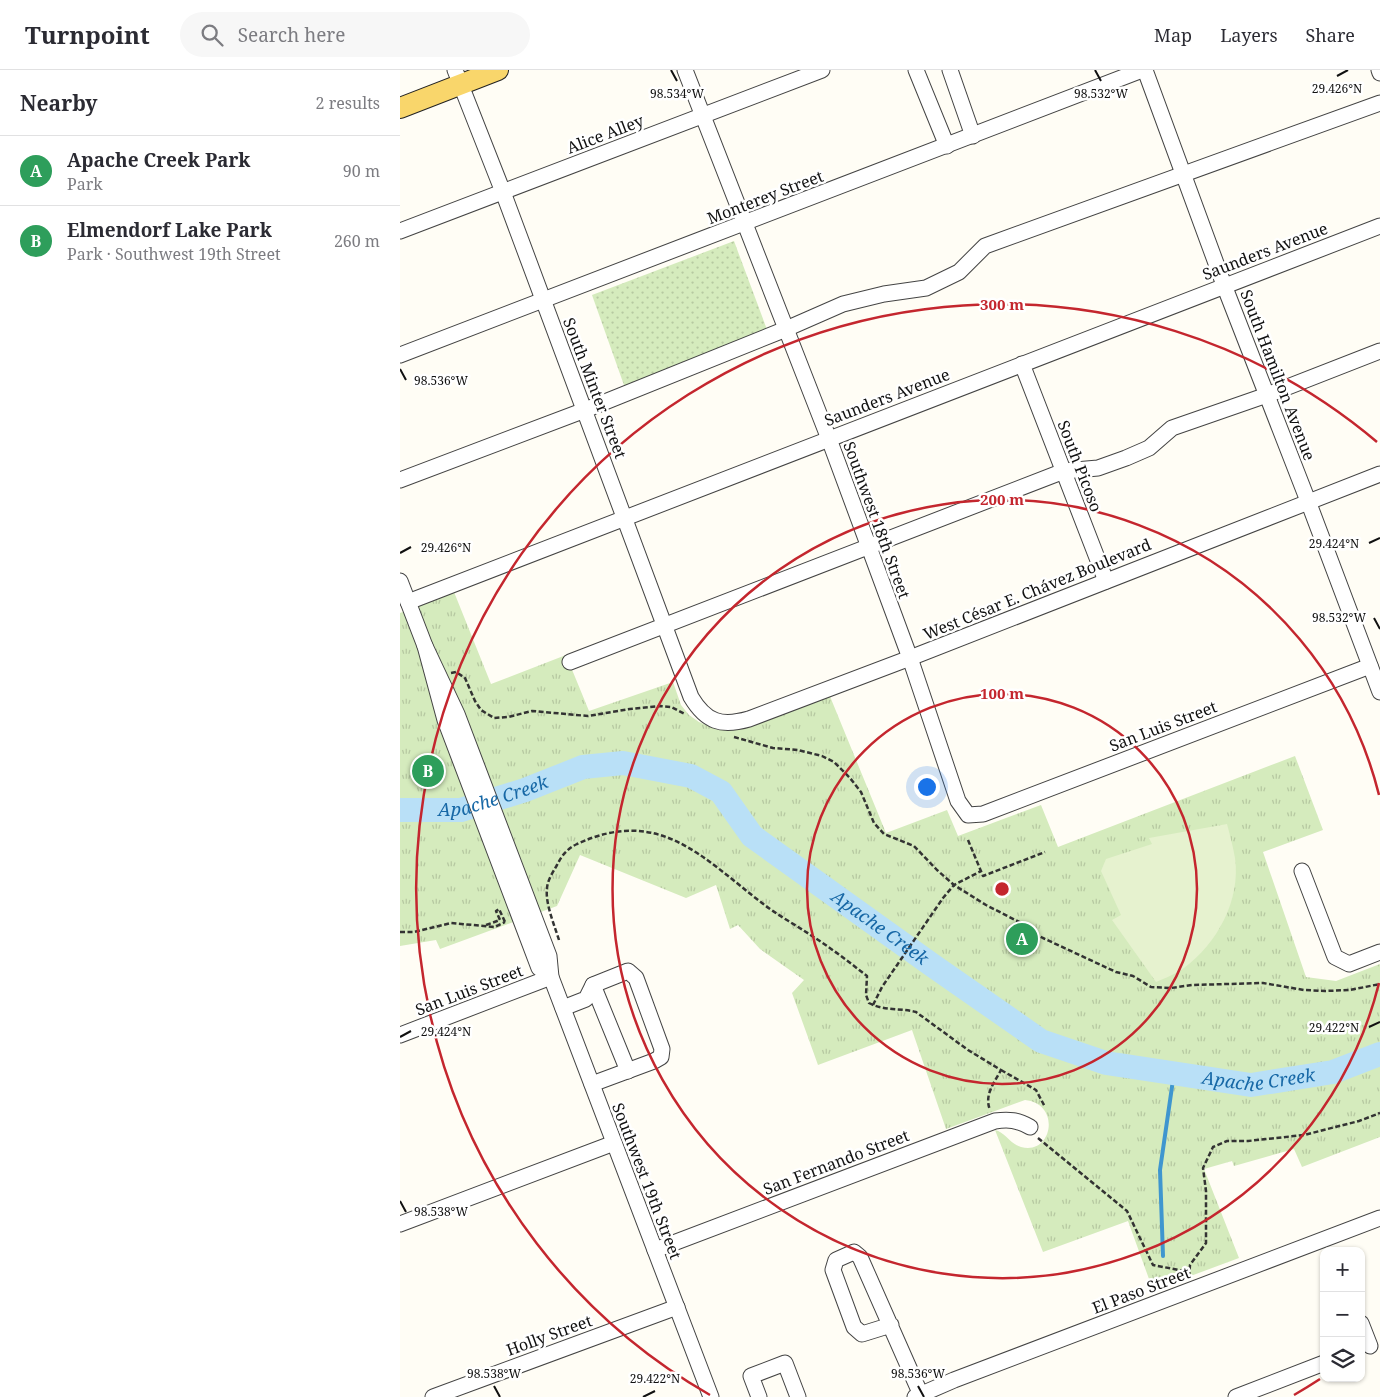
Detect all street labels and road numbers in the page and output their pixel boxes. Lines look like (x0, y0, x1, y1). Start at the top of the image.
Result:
street label: Alice Alley (563, 109, 648, 159)
street label: Monterey Street (704, 165, 827, 229)
street label: Saunders Avenue (1199, 217, 1331, 285)
street label: South Hamilton Avenue (1235, 286, 1321, 464)
street label: South Minter Street (558, 314, 632, 462)
street label: Saunders Avenue (821, 363, 953, 431)
street label: South Picoso (1052, 417, 1108, 515)
street label: Southwest 18th Street (838, 438, 916, 602)
street label: West César E. Chávez Boulevard (920, 533, 1154, 645)
street label: San Luis Street (1106, 695, 1220, 757)
street label: San Luis Street (412, 959, 526, 1021)
street label: Southwest 19th Street (607, 1100, 687, 1263)
street label: San Fernando Street (760, 1124, 912, 1200)
street label: El Paso Street (1089, 1261, 1193, 1319)
street label: Holly Street (503, 1309, 595, 1361)

